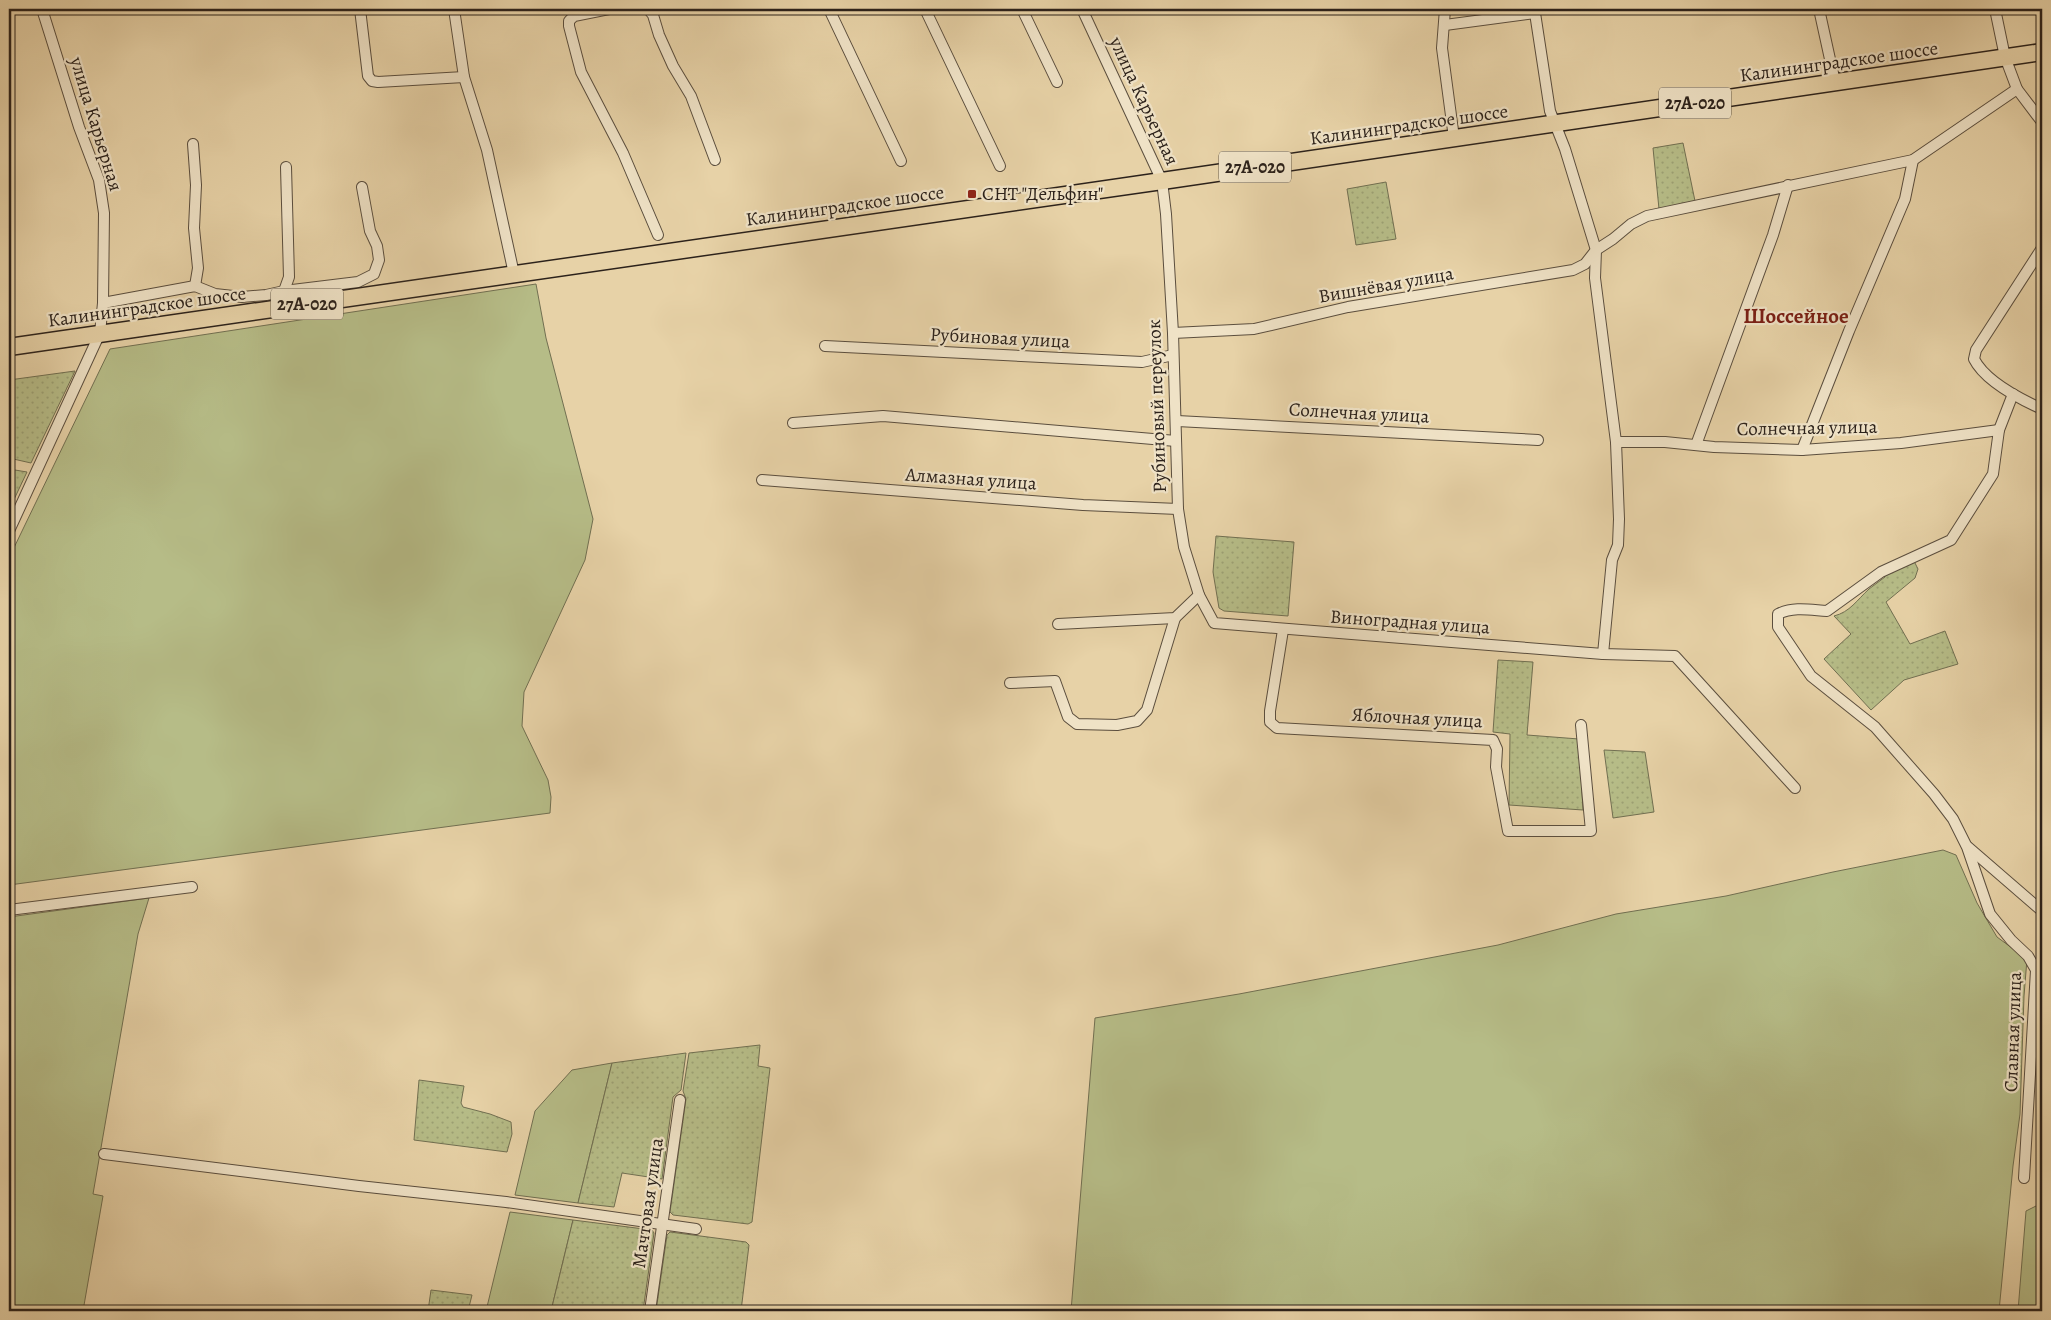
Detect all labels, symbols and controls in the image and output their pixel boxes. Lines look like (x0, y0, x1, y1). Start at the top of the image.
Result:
street label: улица Карьерная (1102, 32, 1185, 169)
street label: Калининградское шоссе (1738, 35, 1940, 89)
street label: улица Карьерная (63, 53, 129, 194)
road number: 27А-020 (1659, 88, 1731, 119)
street label: Калининградское шоссе (1308, 98, 1510, 152)
road number: 27А-020 (1219, 152, 1291, 182)
street label: Калининградское шоссе (744, 179, 946, 233)
place label: СНТ "Дельфин" (982, 181, 1103, 207)
marker: СНТ "Дельфин" (966, 188, 978, 200)
street label: Вишнёвая улица (1316, 260, 1456, 310)
street label: Калининградское шоссе (46, 280, 248, 334)
road number: 27А-020 (271, 288, 343, 320)
district label: Шоссейное (1743, 302, 1849, 330)
street label: Рубиновый переулок (1141, 319, 1173, 493)
street label: Рубиновая улица (929, 321, 1071, 355)
street label: Солнечная улица (1288, 396, 1430, 430)
street label: Солнечная улица (1736, 414, 1878, 442)
street label: Алмазная улица (904, 461, 1038, 497)
street label: Виноградная улица (1329, 603, 1491, 641)
street label: Яблочная улица (1351, 702, 1483, 734)
street label: Славная улица (1998, 971, 2028, 1093)
street label: Мачтовая улица (626, 1136, 670, 1270)

